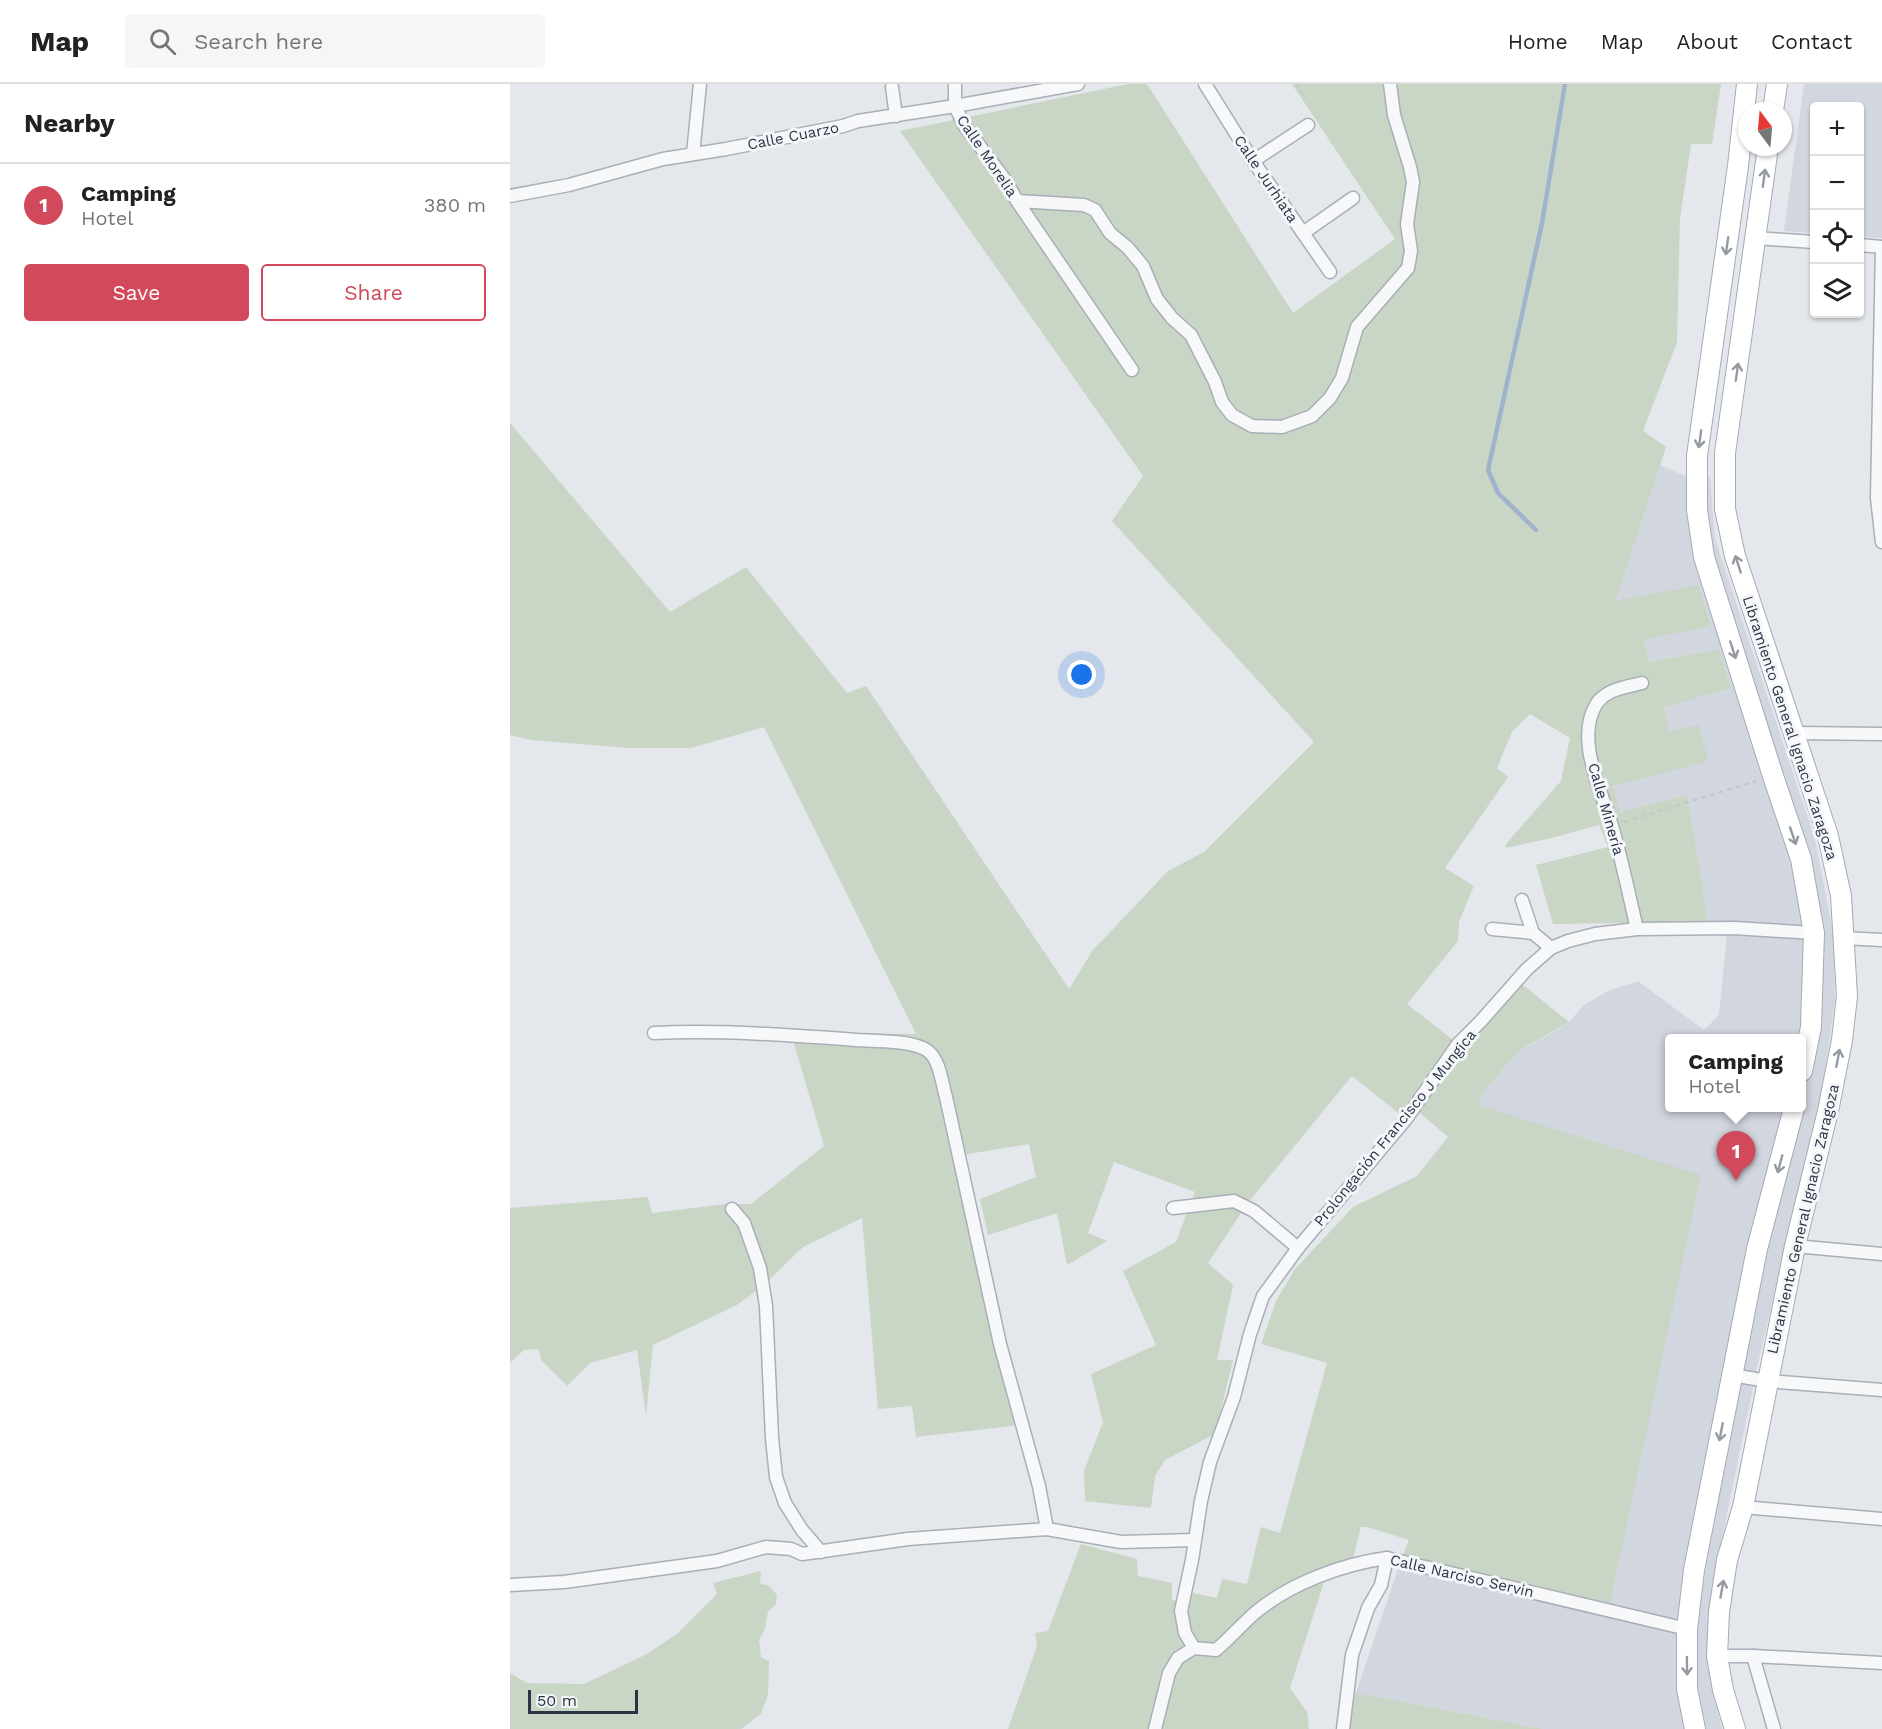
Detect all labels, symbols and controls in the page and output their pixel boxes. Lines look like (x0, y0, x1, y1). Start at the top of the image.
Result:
search box (125, 14, 545, 68)
text: Map (30, 25, 89, 58)
icon: search (146, 25, 179, 58)
text: Search here (194, 29, 323, 54)
text: Home (1508, 29, 1568, 54)
text: Map (1601, 29, 1644, 54)
text: About (1677, 29, 1738, 54)
text: Contact (1771, 29, 1852, 54)
north arrow (1738, 102, 1792, 156)
map controls (1810, 102, 1864, 318)
button: + (1810, 102, 1864, 156)
text: Nearby (24, 108, 115, 138)
street label: Calle Morelia (953, 112, 1021, 201)
street label: Calle Cuarzo (746, 118, 840, 154)
street label: Calle Jurhiata (1230, 132, 1302, 226)
button: − (1810, 156, 1864, 210)
one-way arrow (1758, 169, 1769, 189)
text: Camping (81, 181, 176, 206)
text: 1 (39, 193, 48, 217)
text: 380 m (424, 193, 486, 217)
text: Hotel (81, 206, 133, 230)
button: locate (1810, 210, 1864, 264)
one-way arrow (1721, 236, 1732, 256)
button: Save (24, 264, 249, 321)
button: Share (261, 264, 486, 321)
button: layers (1810, 264, 1864, 318)
one-way arrow (1731, 362, 1742, 382)
one-way arrow (1694, 429, 1705, 449)
one-way arrow (1731, 555, 1742, 574)
street label: Libramiento General Ignacio Zaragoza (1739, 594, 1841, 863)
one-way arrow (1728, 640, 1739, 659)
your location (1067, 660, 1096, 689)
street label: Calle Minería (1584, 761, 1628, 858)
one-way arrow (1788, 826, 1799, 845)
street label: Prolongación Francisco J Mungica (1310, 1026, 1480, 1230)
popup (1665, 1034, 1806, 1112)
one-way arrow (1833, 1048, 1844, 1068)
text: Camping (1688, 1049, 1783, 1074)
text: Hotel (1688, 1074, 1741, 1098)
street label: Libramiento General Ignacio Zaragoza (1763, 1082, 1843, 1356)
pin: 1 (1716, 1132, 1756, 1181)
one-way arrow (1773, 1154, 1785, 1173)
one-way arrow (1715, 1422, 1726, 1441)
street label: Calle Narciso Servin (1388, 1551, 1536, 1601)
one-way arrow (1717, 1580, 1728, 1600)
one-way arrow (1681, 1655, 1693, 1675)
scale bar (528, 1687, 638, 1714)
text: 50 m (537, 1691, 577, 1710)

